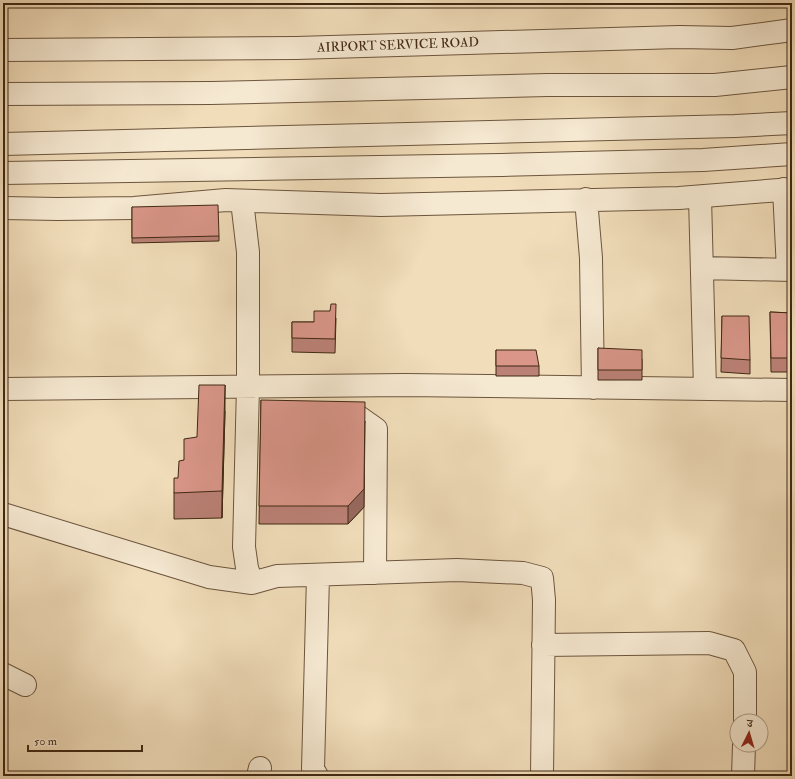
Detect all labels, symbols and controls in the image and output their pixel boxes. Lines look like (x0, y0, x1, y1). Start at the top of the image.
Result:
street label: AIRPORT SERVICE ROAD (316, 34, 479, 56)
north arrow (729, 713, 769, 753)
text: उ (745, 717, 755, 730)
scale bar (28, 727, 142, 753)
text: 50 m (34, 734, 58, 749)

